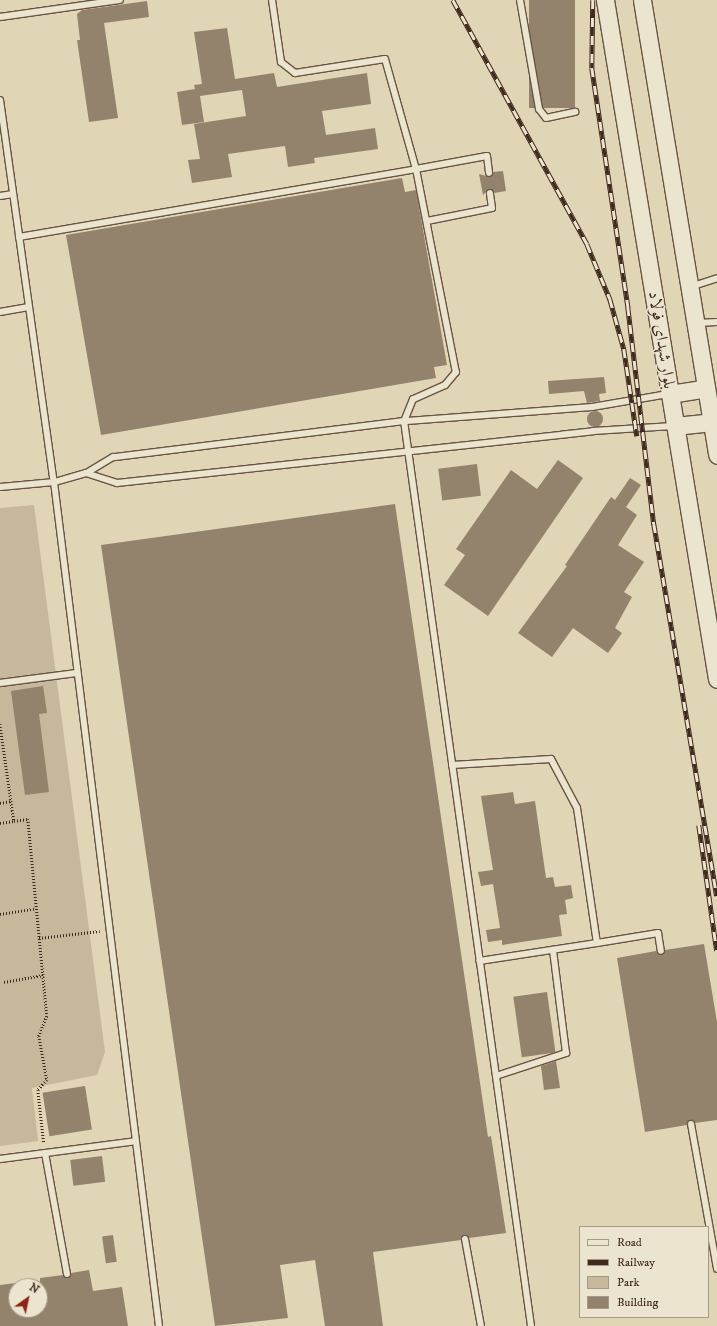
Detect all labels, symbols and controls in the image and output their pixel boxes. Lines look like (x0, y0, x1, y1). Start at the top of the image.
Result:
street label: بلوار شهدای فولاد (643, 290, 679, 390)
legend (579, 1226, 709, 1318)
text: Road (617, 1235, 642, 1250)
text: Railway (617, 1255, 655, 1270)
text: Park (617, 1275, 639, 1290)
north arrow (8, 1278, 48, 1318)
text: N (26, 1280, 42, 1297)
text: Building (617, 1295, 658, 1310)

